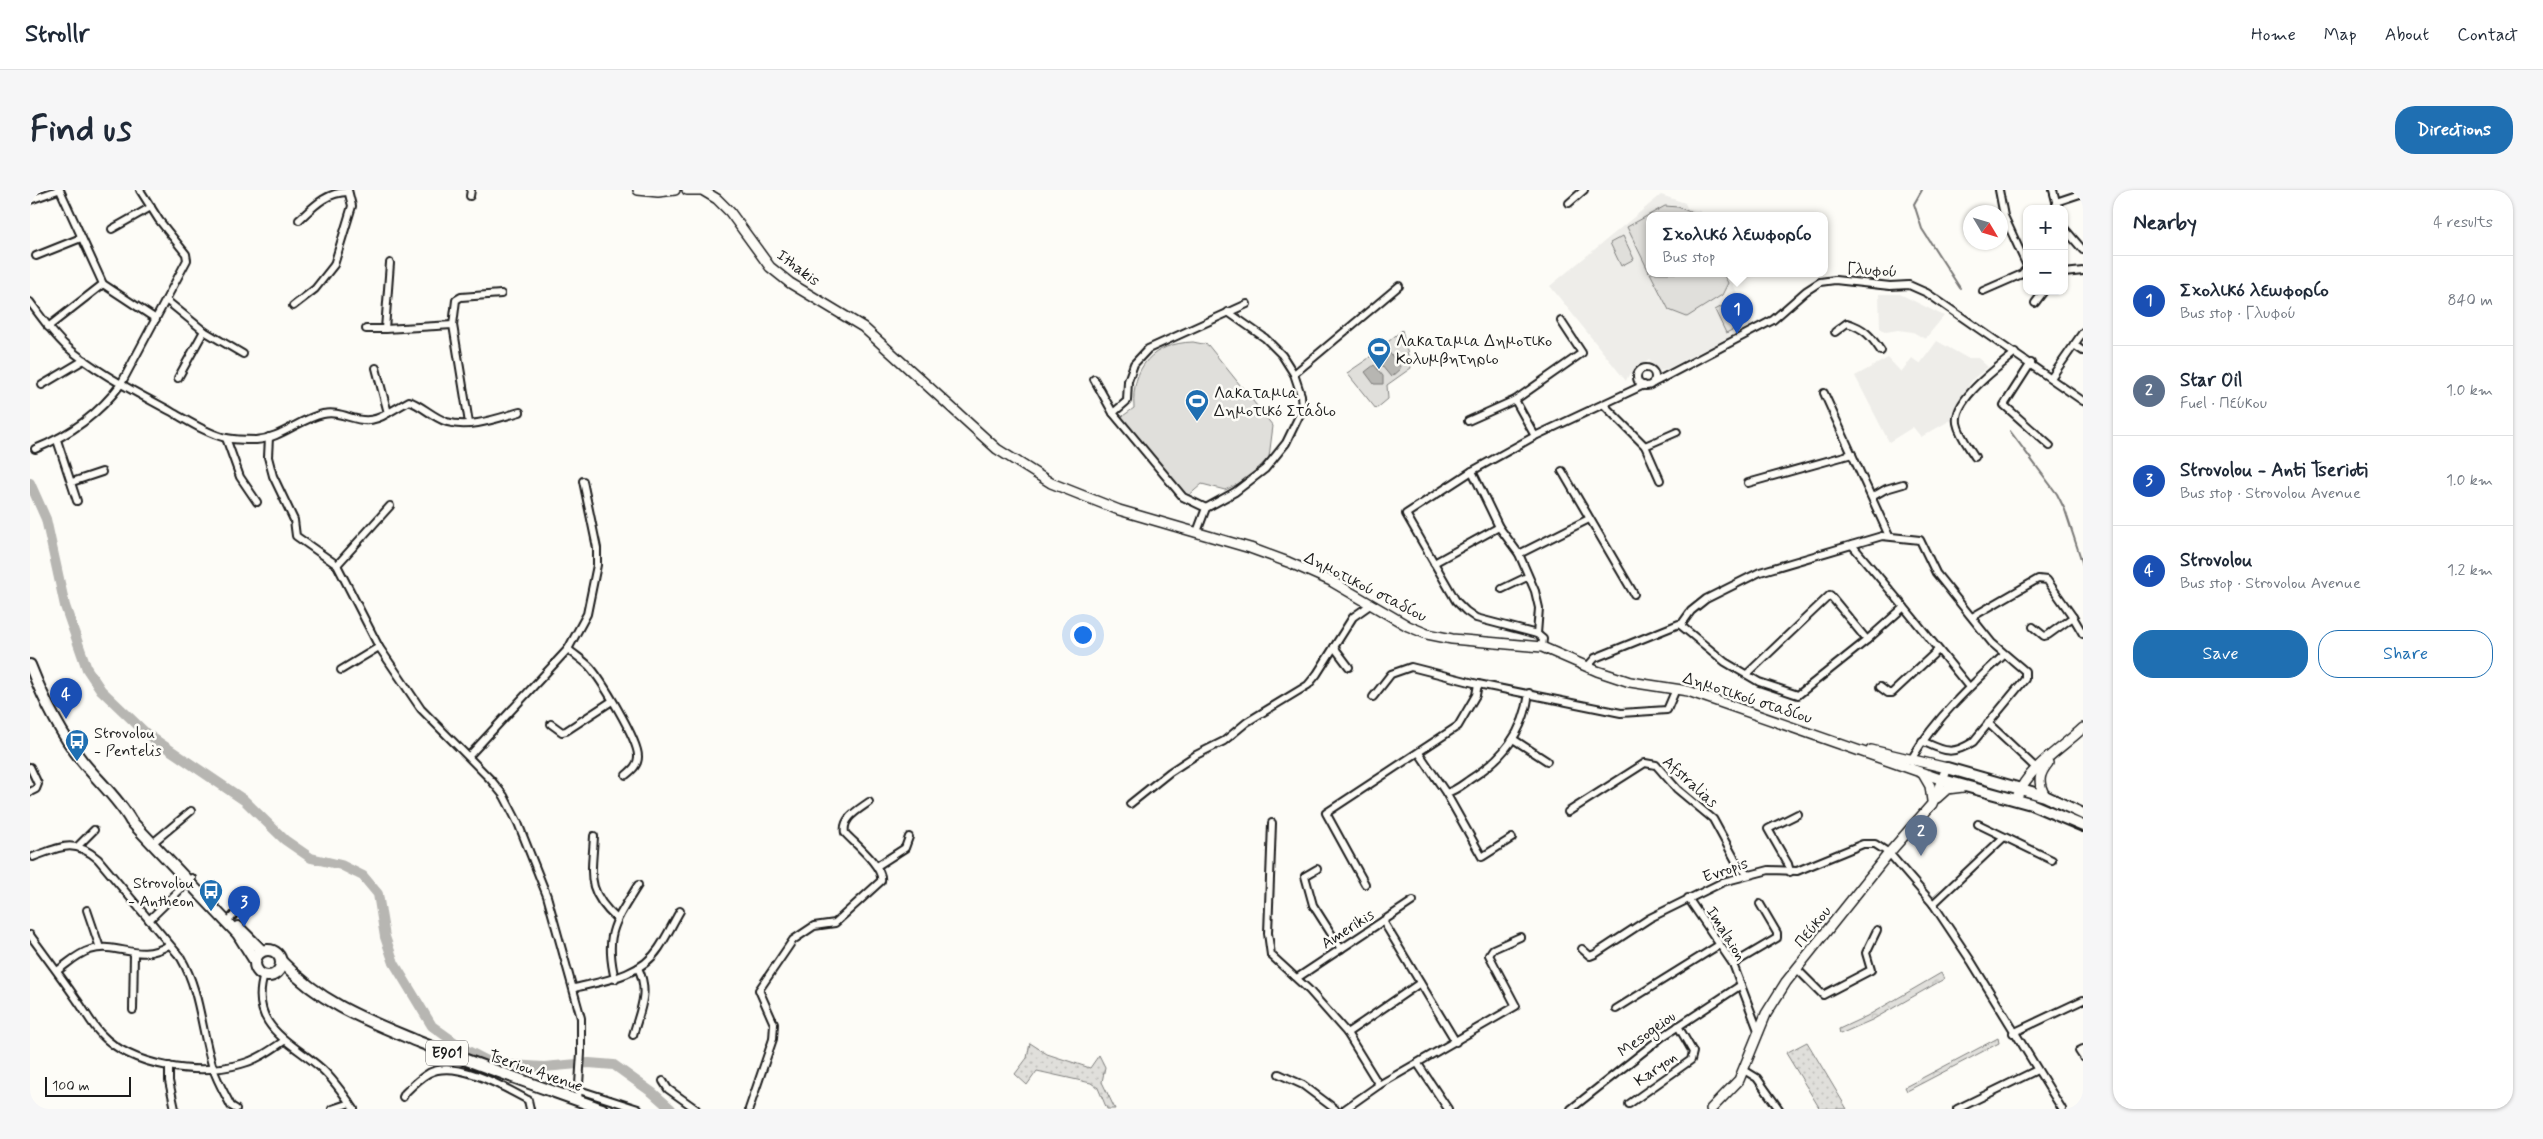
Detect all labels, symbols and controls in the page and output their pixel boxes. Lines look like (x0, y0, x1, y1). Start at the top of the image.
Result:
text: Strollr (25, 19, 89, 50)
text: Home (2251, 23, 2296, 47)
text: Map (2324, 23, 2357, 47)
text: About (2385, 23, 2429, 47)
text: Contact (2457, 23, 2518, 47)
button: Directions (2395, 106, 2513, 154)
text: Find us (30, 107, 132, 153)
north arrow (1963, 205, 2008, 250)
map controls (2023, 205, 2068, 295)
button: + (2023, 205, 2068, 250)
text: Nearby (2133, 209, 2197, 237)
popup (1646, 212, 1828, 277)
text: 4 results (2433, 212, 2493, 233)
text: Σχολικό λεωφορίο (1663, 222, 1811, 247)
street label: Ithakis (772, 245, 824, 291)
text: Bus stop (1663, 247, 1716, 268)
button: − (2023, 250, 2068, 295)
street label: Γλυφού (1846, 258, 1898, 283)
text: Σχολικό λεωφορίο (2180, 278, 2329, 303)
text: 1 (2145, 290, 2153, 311)
text: 840 m (2448, 290, 2493, 311)
pin: 1 (1721, 293, 1753, 334)
text: Bus stop · Γλυφού (2180, 303, 2296, 324)
place label: Λακαταμια Δημοτικο Κολυμβητηριο (1396, 331, 1552, 370)
sports icon: Λακαταμια Δημοτικο Κολυμβητηριο (1366, 336, 1392, 370)
text: Star Oil (2180, 368, 2243, 393)
text: 2 (2145, 380, 2153, 401)
text: 1.0 km (2446, 380, 2493, 401)
place label: Λακαταμια Δημοτικό Στάδιο (1214, 383, 1336, 422)
sports icon: Λακαταμια Δημοτικό Στάδιο (1184, 388, 1210, 422)
text: Fuel · Πεύκου (2180, 393, 2267, 414)
text: Strovolou - Anti Tserioti (2180, 458, 2368, 483)
text: 3 (2145, 470, 2153, 491)
text: 1.0 km (2446, 470, 2493, 491)
text: Bus stop · Strovolou Avenue (2180, 483, 2361, 504)
street label: Δημοτικού σταδίου (1301, 547, 1430, 627)
text: Strovolou (2180, 548, 2253, 573)
text: 4 (2144, 560, 2154, 581)
text: 1.2 km (2447, 560, 2493, 581)
text: Bus stop · Strovolou Avenue (2180, 573, 2361, 594)
your location (1070, 622, 1096, 648)
button: Save (2133, 630, 2308, 678)
button: Share (2318, 630, 2493, 678)
street label: Δημοτικού σταδίου (1680, 668, 1815, 729)
pin: 4 (50, 678, 82, 719)
place label: Strovolou - Pentelis (94, 723, 162, 762)
bus stop icon: Strovolou - Pentelis (64, 728, 90, 762)
street label: Afstralias (1658, 752, 1722, 813)
pin: 2 (1905, 815, 1937, 856)
street label: Evropis (1700, 853, 1751, 888)
place label: Strovolou - Antheon (128, 873, 194, 912)
bus stop icon: Strovolou - Antheon (198, 878, 224, 912)
pin: 3 (228, 886, 260, 927)
street label: Imalaion (1701, 902, 1751, 965)
street label: Πεύκου (1790, 902, 1836, 952)
street label: Amerikis (1317, 904, 1378, 954)
street label: Mesogeiou (1614, 1006, 1681, 1063)
road number: E901 (426, 1040, 468, 1066)
street label: Tseriou Avenue (485, 1045, 586, 1097)
street label: Karyon (1630, 1047, 1682, 1092)
scale bar (45, 1074, 131, 1097)
text: 100 m (52, 1077, 90, 1095)

